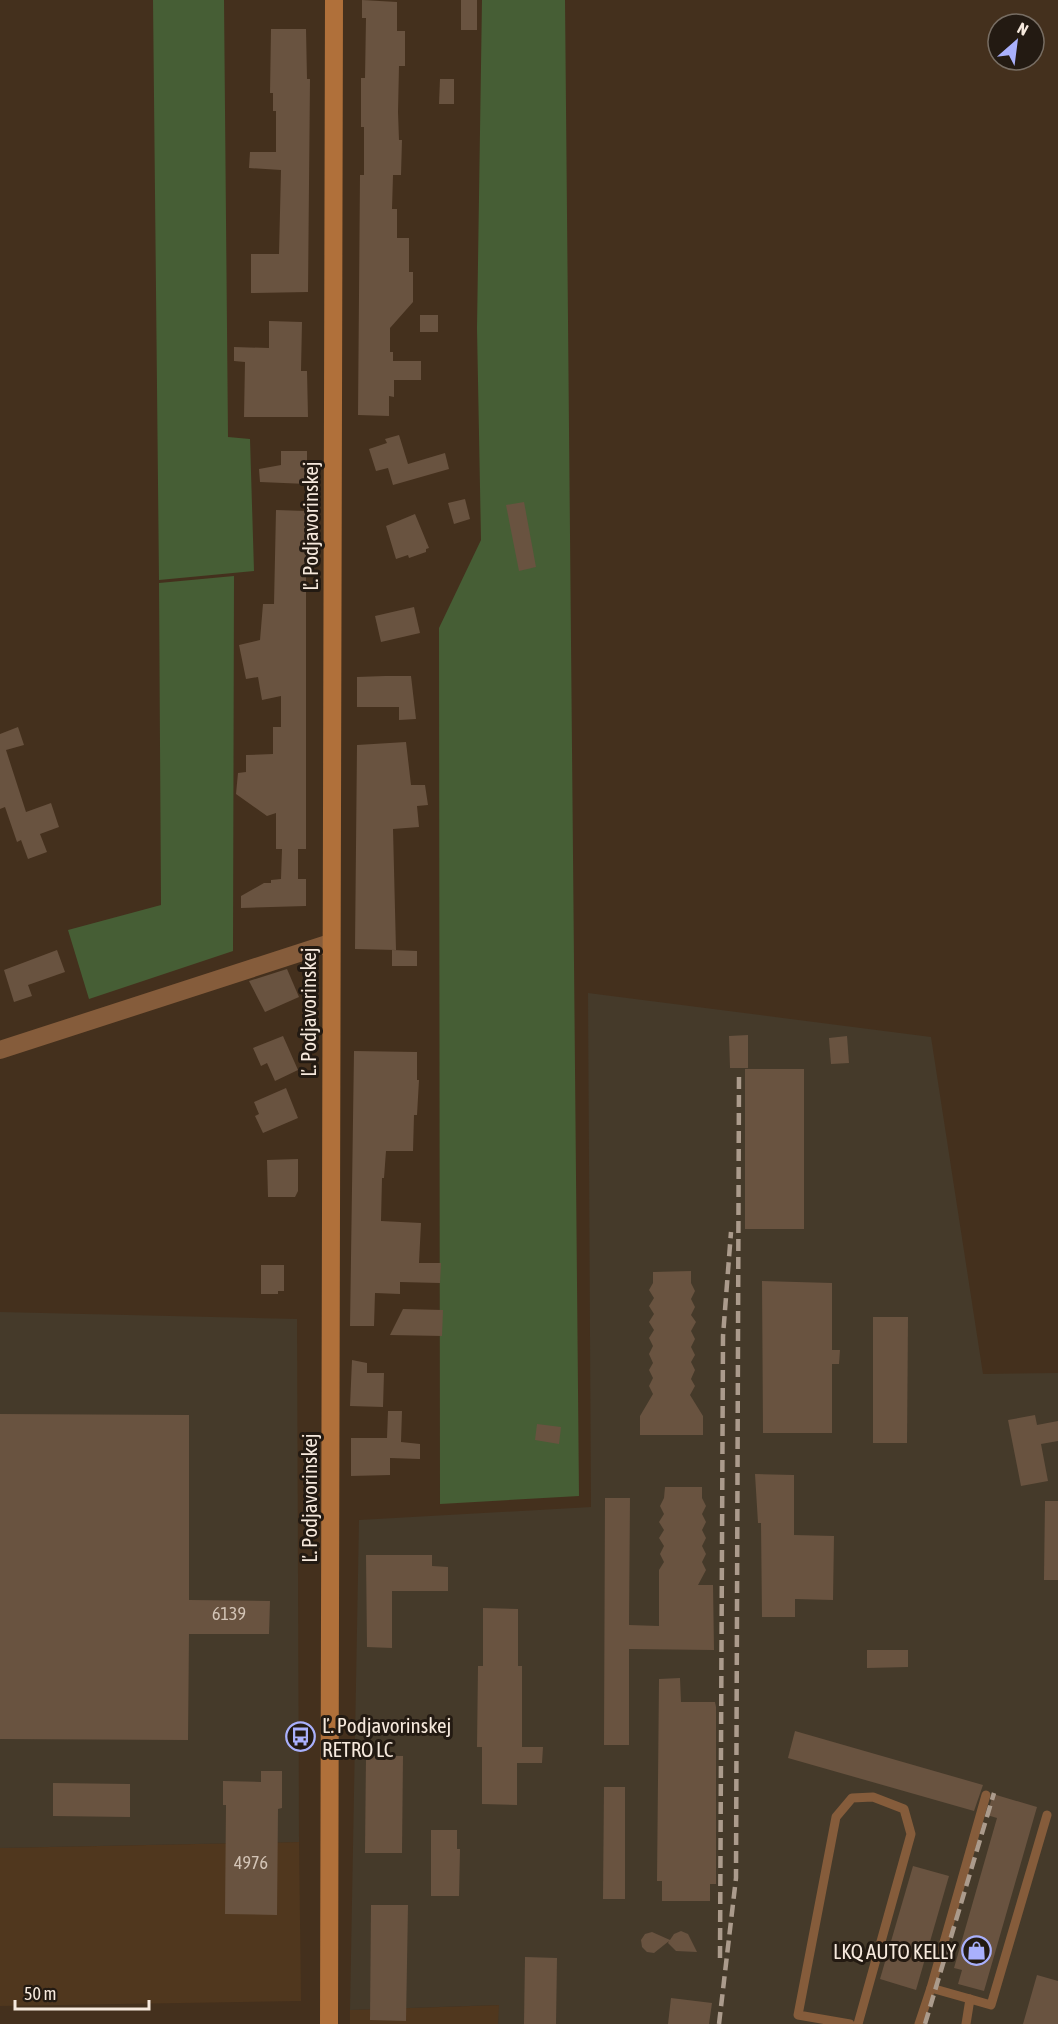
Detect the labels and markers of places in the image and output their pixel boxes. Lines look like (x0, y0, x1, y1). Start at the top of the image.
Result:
place label: Ľ. Podjavorinskej RETRO LC (322, 1713, 451, 1761)
bus stop icon: Ľ. Podjavorinskej RETRO LC (285, 1721, 317, 1753)
shop icon: LKQ AUTO KELLY (961, 1935, 993, 1967)
place label: LKQ AUTO KELLY (833, 1939, 957, 1963)

